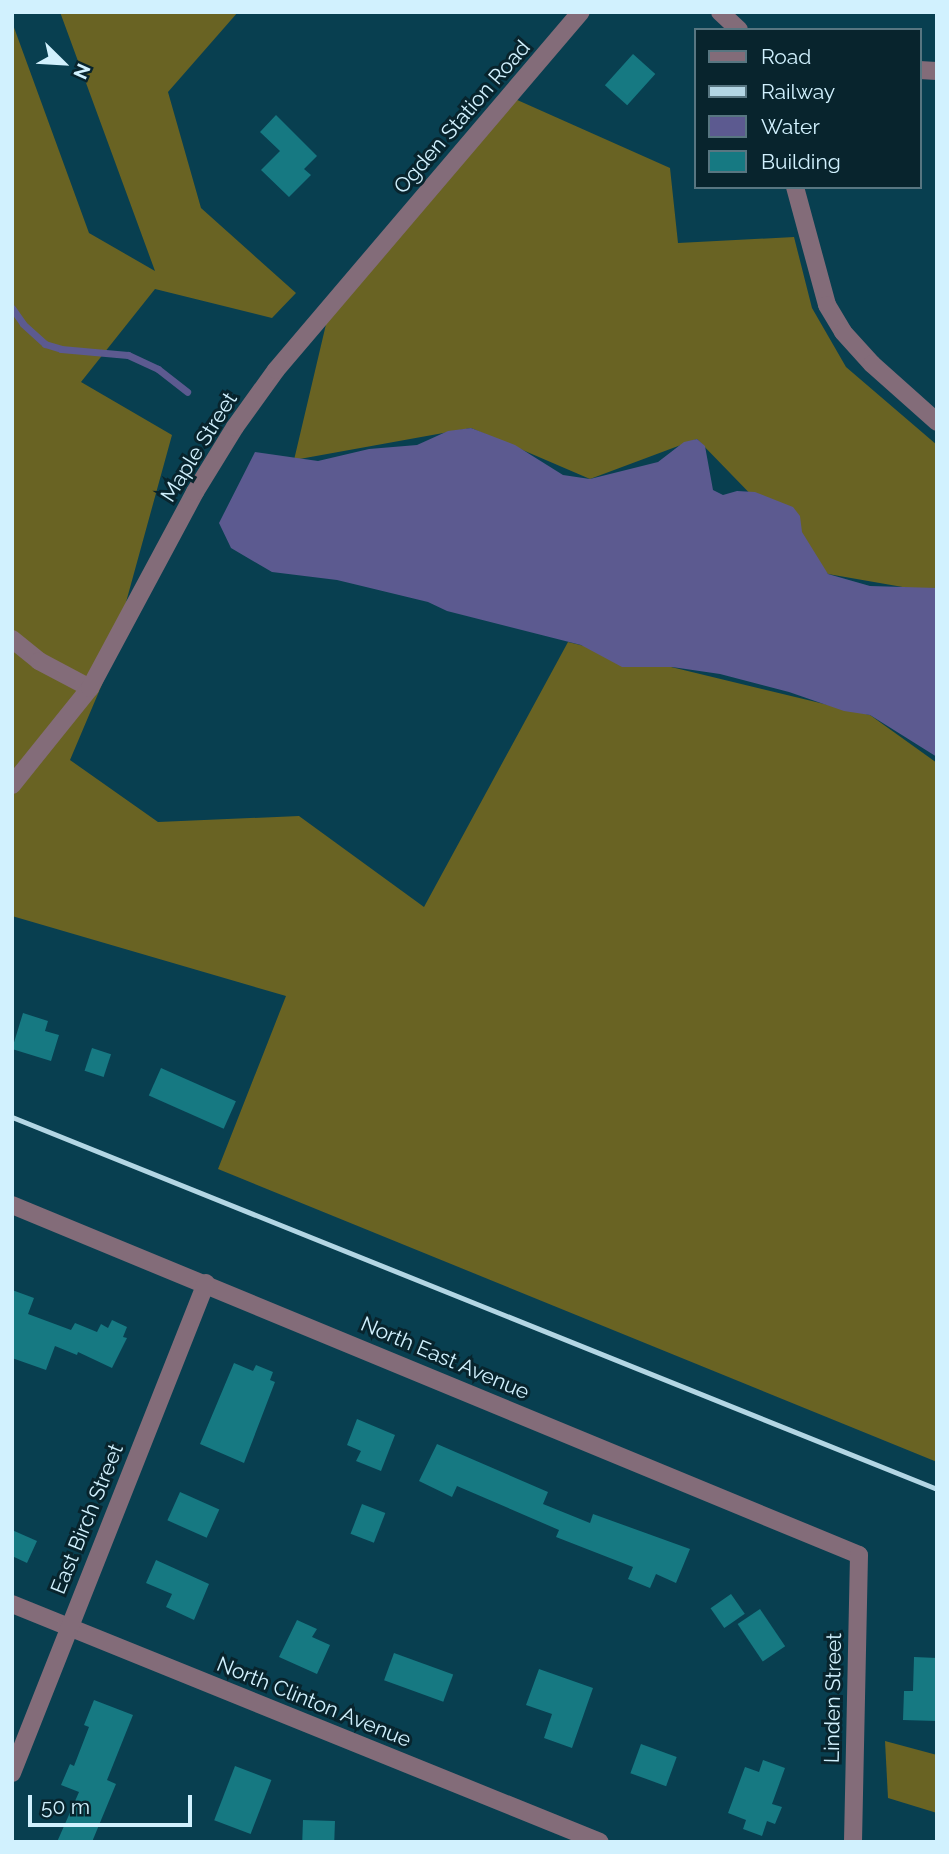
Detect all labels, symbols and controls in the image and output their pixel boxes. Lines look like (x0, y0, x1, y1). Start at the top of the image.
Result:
north arrow (28, 28, 98, 98)
legend (694, 28, 921, 189)
street label: Ogden Station Road (389, 35, 535, 199)
text: Road (761, 44, 811, 69)
text: N (69, 60, 95, 83)
text: Railway (761, 79, 835, 104)
text: Water (761, 114, 820, 139)
text: Building (761, 149, 841, 174)
street label: Maple Street (155, 388, 243, 506)
street label: North East Avenue (357, 1311, 533, 1405)
street label: East Birch Street (45, 1440, 129, 1598)
street label: Linden Street (819, 1633, 847, 1763)
street label: North Clinton Avenue (213, 1651, 415, 1753)
scale bar (32, 1780, 196, 1824)
text: 50 m (41, 1794, 90, 1819)

